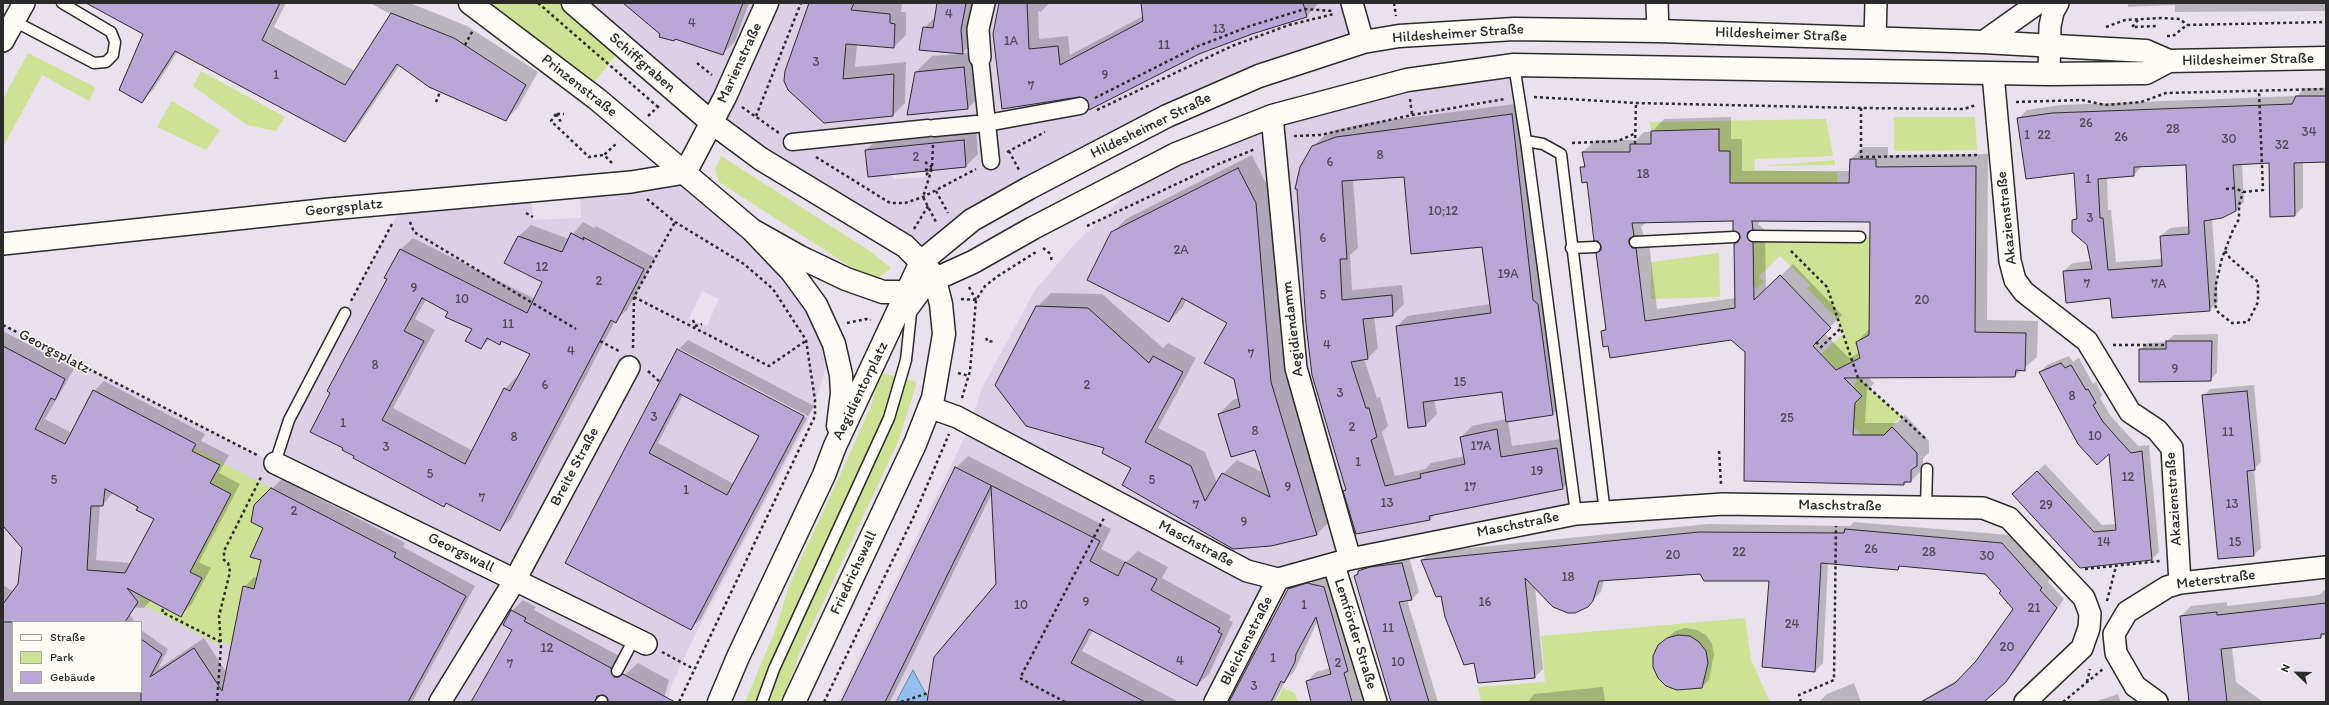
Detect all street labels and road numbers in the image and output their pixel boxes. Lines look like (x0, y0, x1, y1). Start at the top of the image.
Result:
street label: Marienstraße (714, 20, 766, 106)
street label: Hildesheimer Straße (1392, 20, 1524, 48)
street label: Hildesheimer Straße (1715, 24, 1847, 46)
street label: Schiffgraben (605, 29, 679, 97)
street label: Hildesheimer Straße (2182, 50, 2314, 70)
street label: Prinzenstraße (537, 51, 621, 121)
street label: Hildesheimer Straße (1088, 89, 1214, 163)
street label: Akazienstraße (1993, 170, 2021, 266)
street label: Georgsplatz (304, 195, 384, 221)
street label: Aegidiendamm (1278, 280, 1308, 378)
street label: Georgsplatz (15, 326, 93, 378)
street label: Aegidientorplatz (829, 339, 893, 443)
street label: Breite Straße (547, 424, 603, 510)
street label: Akazienstraße (2162, 452, 2186, 546)
street label: Maschstraße (1798, 496, 1882, 516)
street label: Maschstraße (1475, 508, 1561, 542)
street label: Maschstraße (1155, 516, 1237, 572)
street label: Friedrichswall (827, 528, 881, 618)
street label: Georgswall (425, 529, 497, 577)
street label: Meterstraße (2175, 566, 2257, 594)
street label: Lemförder Straße (1330, 576, 1380, 692)
street label: Bleichenstraße (1217, 593, 1277, 689)

